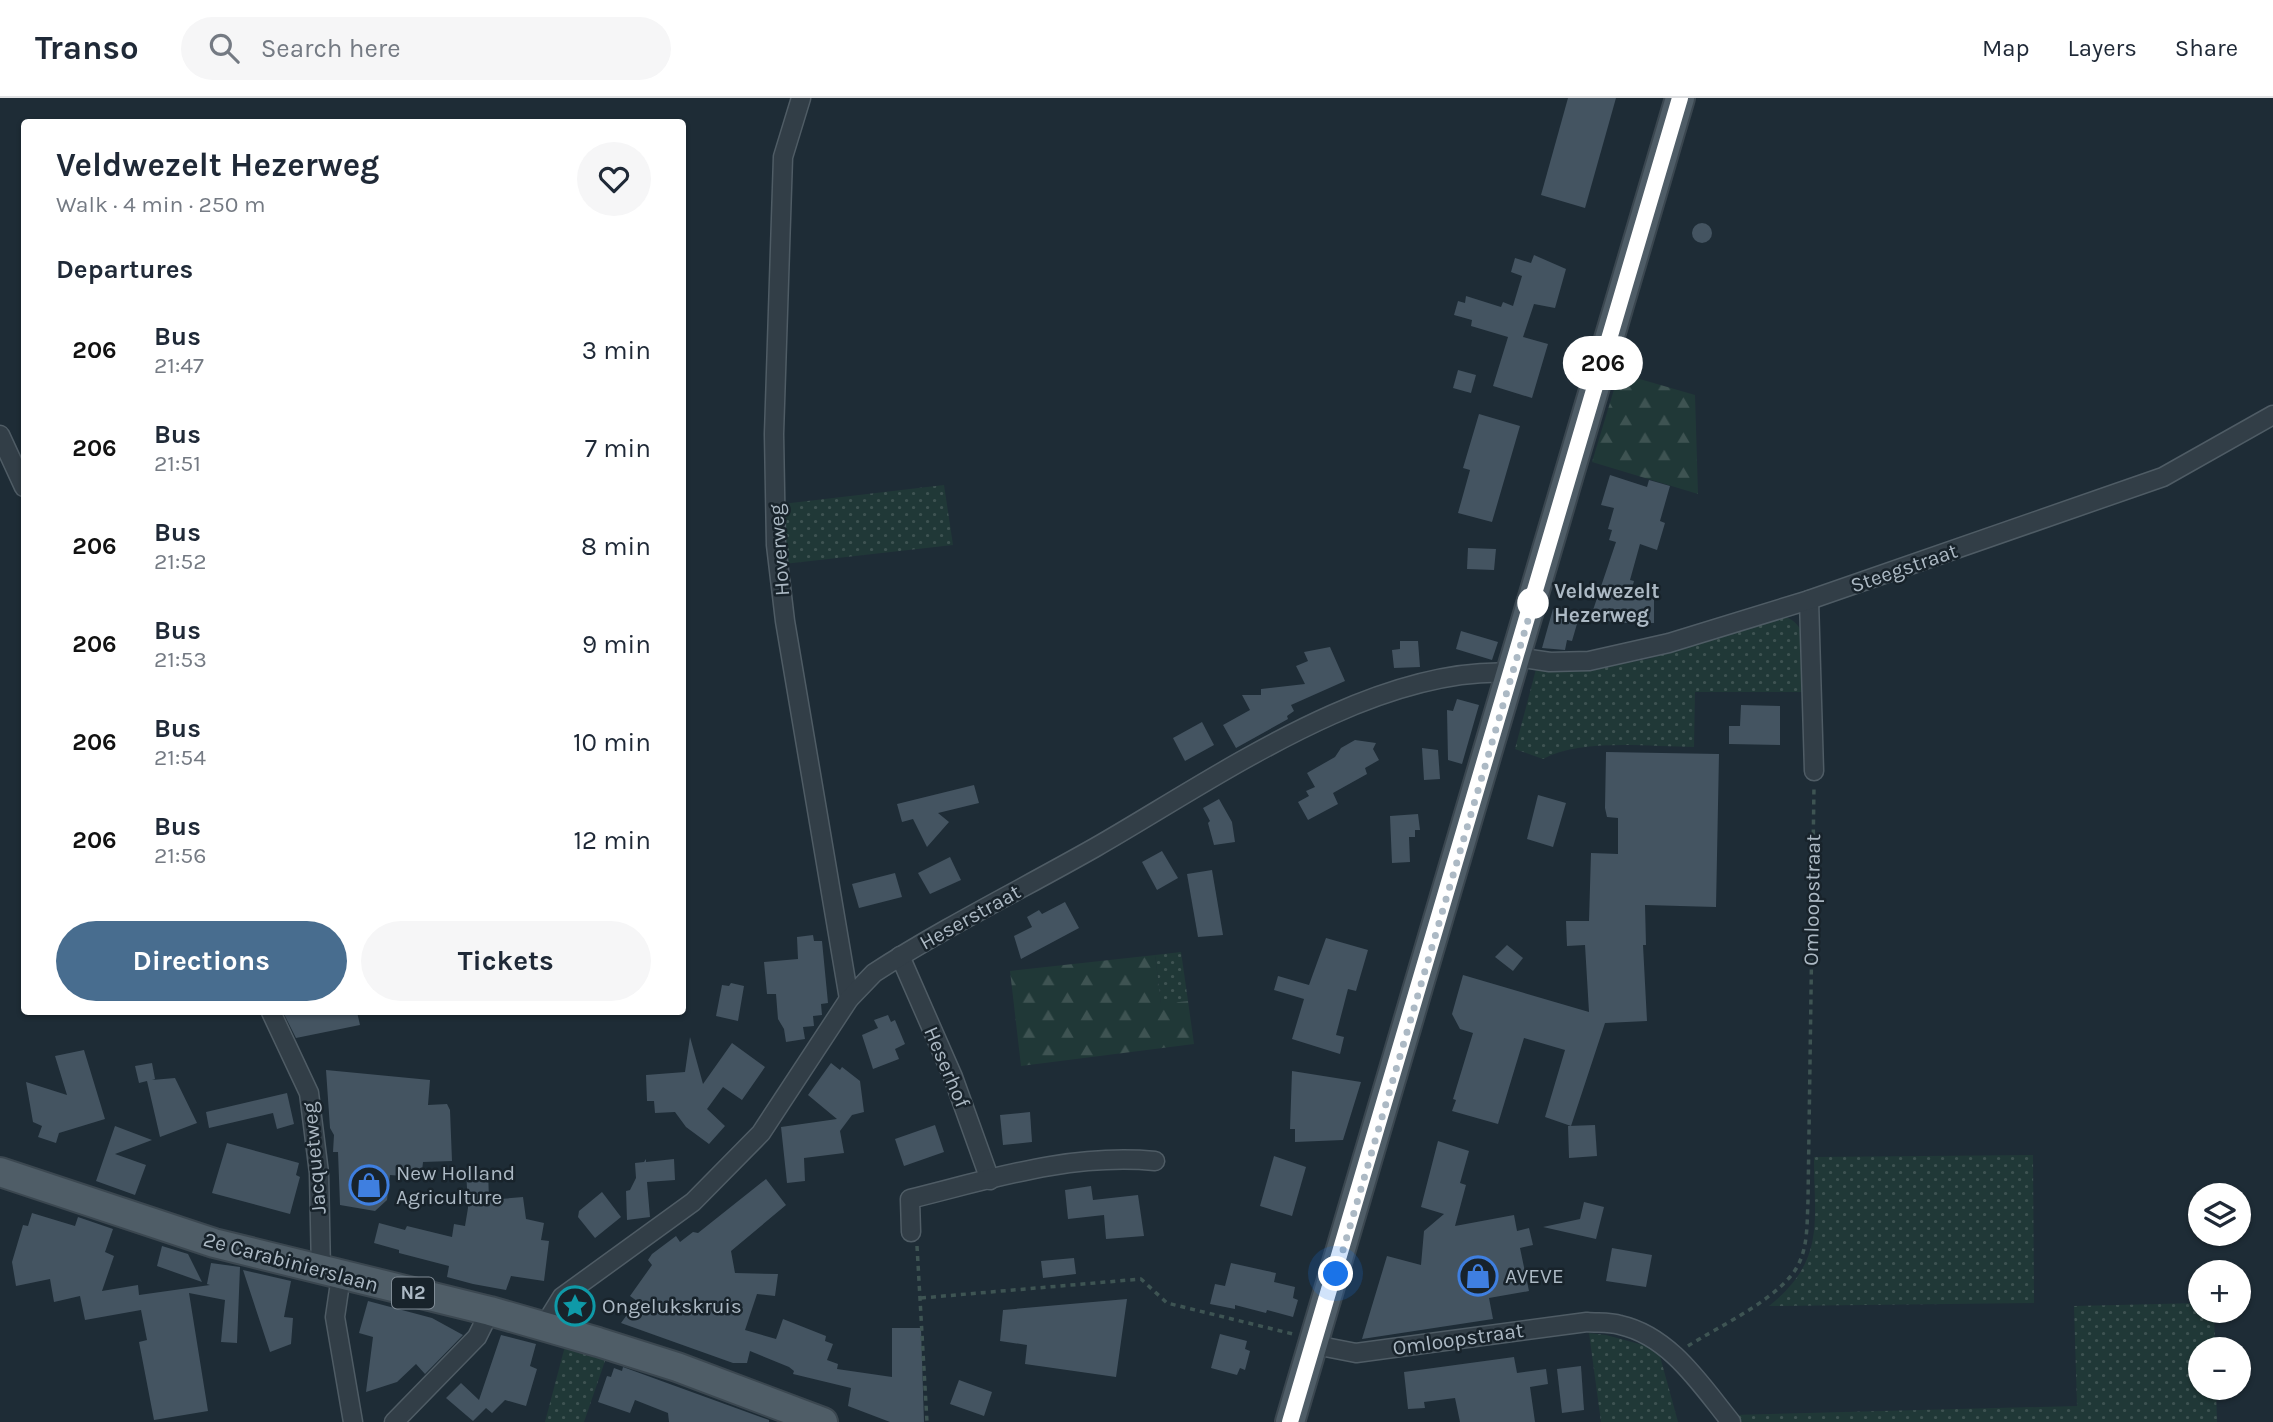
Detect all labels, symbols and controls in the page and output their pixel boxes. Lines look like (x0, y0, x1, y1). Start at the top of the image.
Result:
search box (181, 17, 671, 80)
text: Transo (35, 29, 139, 67)
icon: search (205, 29, 243, 67)
text: Search here (261, 33, 401, 64)
text: Map (1982, 34, 2030, 62)
text: Layers (2068, 34, 2137, 62)
text: Share (2175, 34, 2238, 62)
button: heart (577, 142, 651, 216)
text: Veldwezelt Hezerweg (56, 146, 379, 184)
text: Walk · 4 min · 250 m (56, 191, 265, 218)
text: Departures (56, 254, 193, 285)
text: Bus (154, 321, 201, 352)
text: 3 min (582, 335, 651, 366)
text: 206 (72, 336, 117, 364)
line badge: 206 (1563, 340, 1643, 386)
text: 206 (1581, 349, 1625, 377)
text: 21:47 (154, 352, 204, 379)
text: Bus (154, 419, 201, 450)
text: 7 min (585, 433, 651, 464)
text: 206 (72, 434, 117, 462)
text: 21:51 (154, 450, 201, 477)
street label: Hoverweg (764, 503, 794, 597)
text: Bus (154, 517, 201, 548)
text: 8 min (581, 531, 651, 562)
text: 206 (72, 532, 117, 560)
street label: Steegstraat (1847, 538, 1961, 598)
text: 21:52 (154, 548, 207, 575)
place label: Veldwezelt Hezerweg (1554, 579, 1659, 627)
marker: Veldwezelt Hezerweg (1518, 588, 1548, 618)
text: Bus (154, 615, 201, 646)
text: 9 min (582, 629, 651, 660)
text: 206 (72, 630, 117, 658)
text: 21:53 (154, 646, 207, 673)
text: Bus (154, 713, 201, 744)
text: 10 min (573, 727, 651, 758)
text: 206 (72, 728, 117, 756)
text: 21:54 (154, 744, 206, 771)
text: Bus (154, 811, 201, 842)
text: 12 min (573, 825, 651, 856)
text: 206 (72, 826, 117, 854)
street label: Omloopstraat (1799, 834, 1825, 966)
text: 21:56 (154, 842, 206, 869)
street label: Heserstraat (915, 879, 1025, 955)
button: Directions (56, 921, 347, 1001)
button: Tickets (361, 921, 651, 1001)
street label: Heserhof (919, 1023, 975, 1112)
street label: Jacquetweg (297, 1101, 331, 1215)
place label: New Holland Agriculture (396, 1161, 515, 1209)
shop icon: New Holland Agriculture (348, 1164, 390, 1206)
map controls (2188, 1183, 2251, 1400)
button: layers (2188, 1183, 2251, 1246)
street label: 2e Carabinierslaan (201, 1227, 381, 1297)
shop icon: AVEVE (1457, 1255, 1499, 1297)
your location (1318, 1256, 1353, 1291)
button: + (2188, 1260, 2251, 1323)
place label: AVEVE (1505, 1264, 1564, 1288)
road number: N2 (392, 1278, 434, 1308)
place icon: Ongelukskruis (554, 1285, 596, 1327)
place label: Ongelukskruis (602, 1294, 742, 1318)
street label: Omloopstraat (1391, 1318, 1525, 1360)
button: − (2188, 1337, 2251, 1400)

